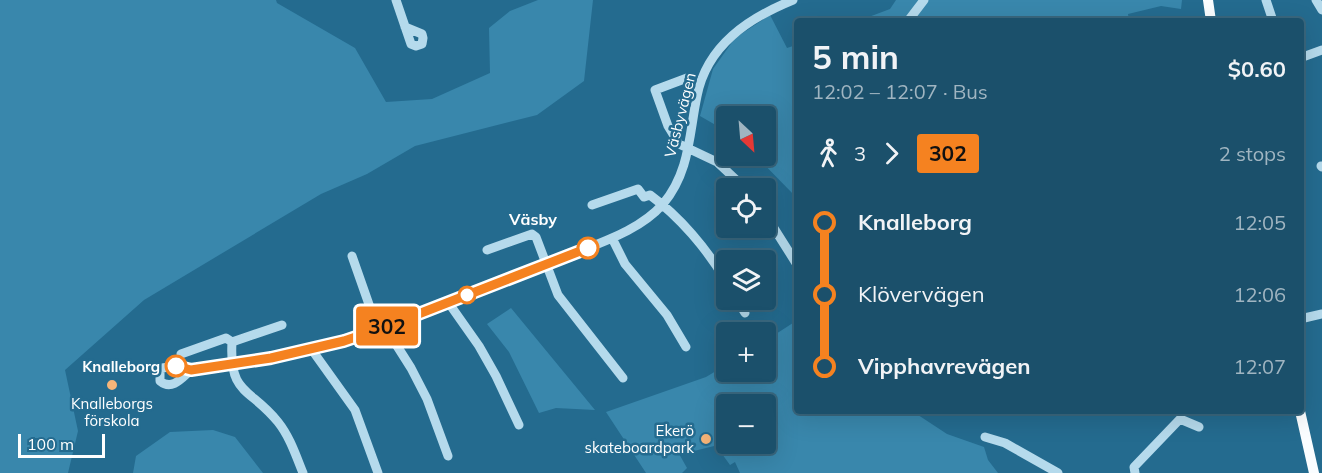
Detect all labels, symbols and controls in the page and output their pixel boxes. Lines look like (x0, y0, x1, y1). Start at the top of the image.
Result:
text: 5 min (812, 36, 899, 77)
text: $0.60 (1228, 55, 1286, 83)
street label: Väsbyvägen (660, 71, 700, 159)
text: 12:02 – 12:07 · Bus (812, 79, 988, 104)
north arrow (716, 106, 776, 166)
map controls (716, 106, 776, 454)
icon: walk (812, 137, 845, 170)
icon: forward (875, 137, 908, 170)
text: 302 (929, 140, 967, 166)
text: 3 (854, 141, 866, 166)
text: 2 stops (1219, 141, 1286, 166)
button: locate (716, 178, 776, 238)
text: Knalleborg (858, 208, 972, 236)
district label: Väsby (508, 209, 557, 229)
text: 12:05 (1233, 210, 1286, 235)
unlabelled marker (577, 237, 599, 259)
button: layers (716, 250, 776, 310)
text: Klövervägen (858, 280, 985, 308)
text: 12:06 (1233, 282, 1286, 307)
unlabelled marker (458, 286, 476, 304)
line badge: 302 (352, 306, 422, 346)
text: 302 (368, 313, 406, 339)
button: + (716, 322, 776, 382)
text: Vipphavrevägen (858, 352, 1031, 380)
text: 12:07 (1233, 354, 1286, 379)
marker: Knalleborg (165, 355, 187, 377)
place label: Knalleborg (82, 357, 160, 376)
marker: Knalleborgs förskola (105, 378, 119, 392)
place label: Knalleborgs förskola (71, 394, 153, 430)
button: − (716, 394, 776, 454)
place label: Ekerö skateboardpark (584, 421, 694, 457)
scale bar (18, 431, 105, 458)
marker: Ekerö skateboardpark (699, 432, 713, 446)
text: 100 m (27, 434, 74, 454)

